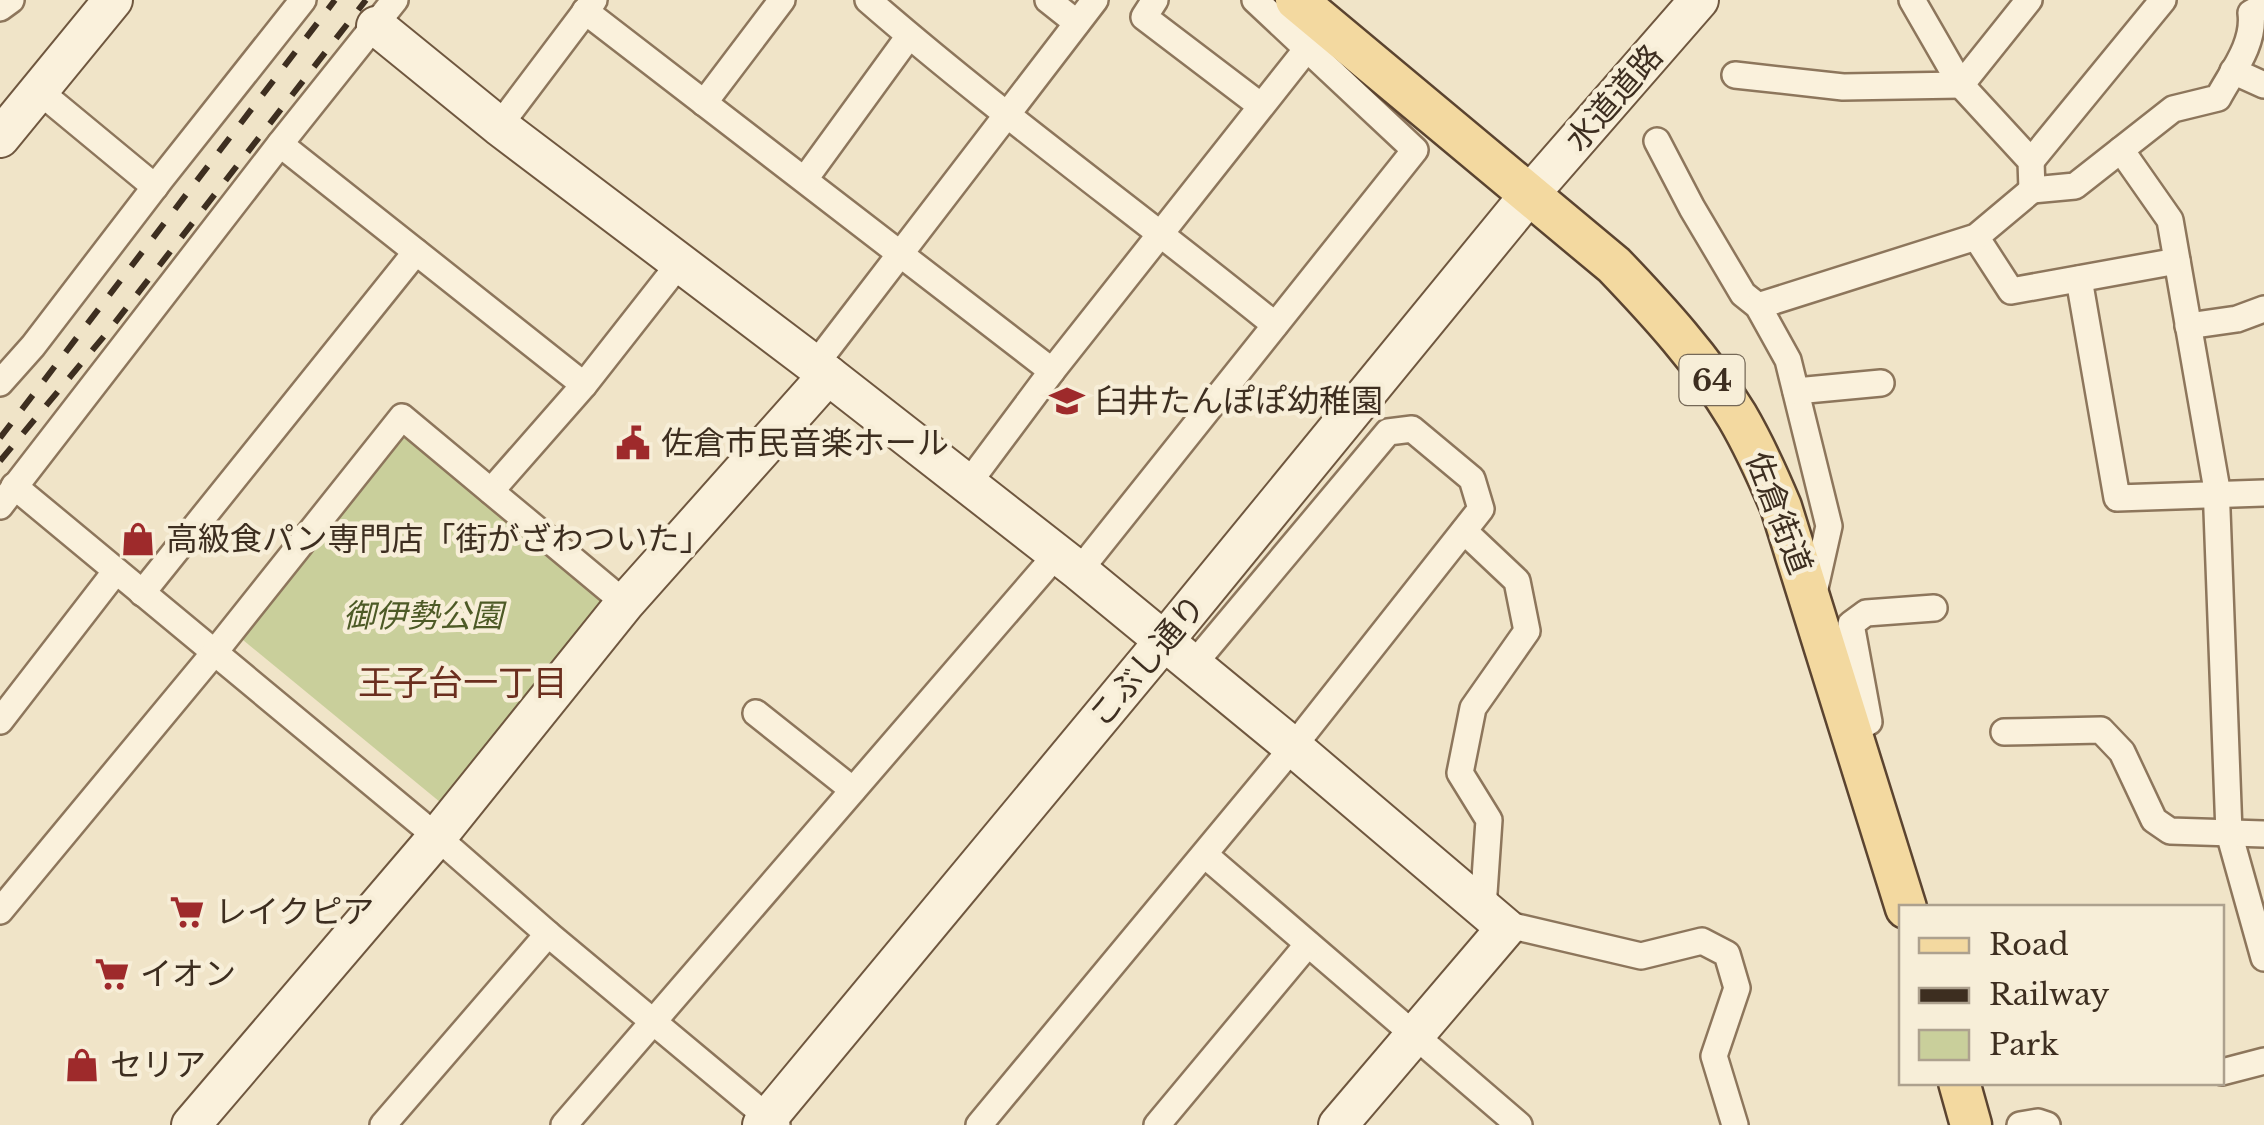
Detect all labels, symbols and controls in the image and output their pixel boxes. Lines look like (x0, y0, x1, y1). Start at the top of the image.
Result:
street label: 水道道路 (1557, 37, 1671, 159)
road number: 64 (1680, 355, 1744, 405)
place label: 臼井たんぽぽ幼稚園 (1095, 381, 1383, 421)
school or university icon: 臼井たんぽぽ幼稚園 (1048, 382, 1086, 420)
place label: 佐倉市民音楽ホール (661, 423, 949, 463)
public building icon: 佐倉市民音楽ホール (614, 424, 652, 462)
street label: 佐倉街道 (1737, 446, 1821, 580)
place label: 高級食パン専門店「街がざわついた」 (166, 519, 712, 559)
shop icon: 高級食パン専門店「街がざわついた」 (119, 520, 157, 558)
street label: こぶし通り (1080, 587, 1214, 735)
park label: 御伊勢公園 (343, 596, 507, 636)
district label: 王子台一丁目 (358, 661, 568, 704)
place label: レイクピア (215, 892, 374, 932)
supermarket icon: レイクピア (168, 893, 206, 931)
legend (1899, 905, 2224, 1085)
text: Road (1989, 926, 2069, 963)
place label: イオン (140, 954, 236, 994)
supermarket icon: イオン (93, 955, 131, 993)
text: Railway (1989, 976, 2109, 1013)
text: Park (1989, 1026, 2059, 1063)
place label: セリア (110, 1045, 206, 1085)
shop icon: セリア (63, 1046, 101, 1084)

